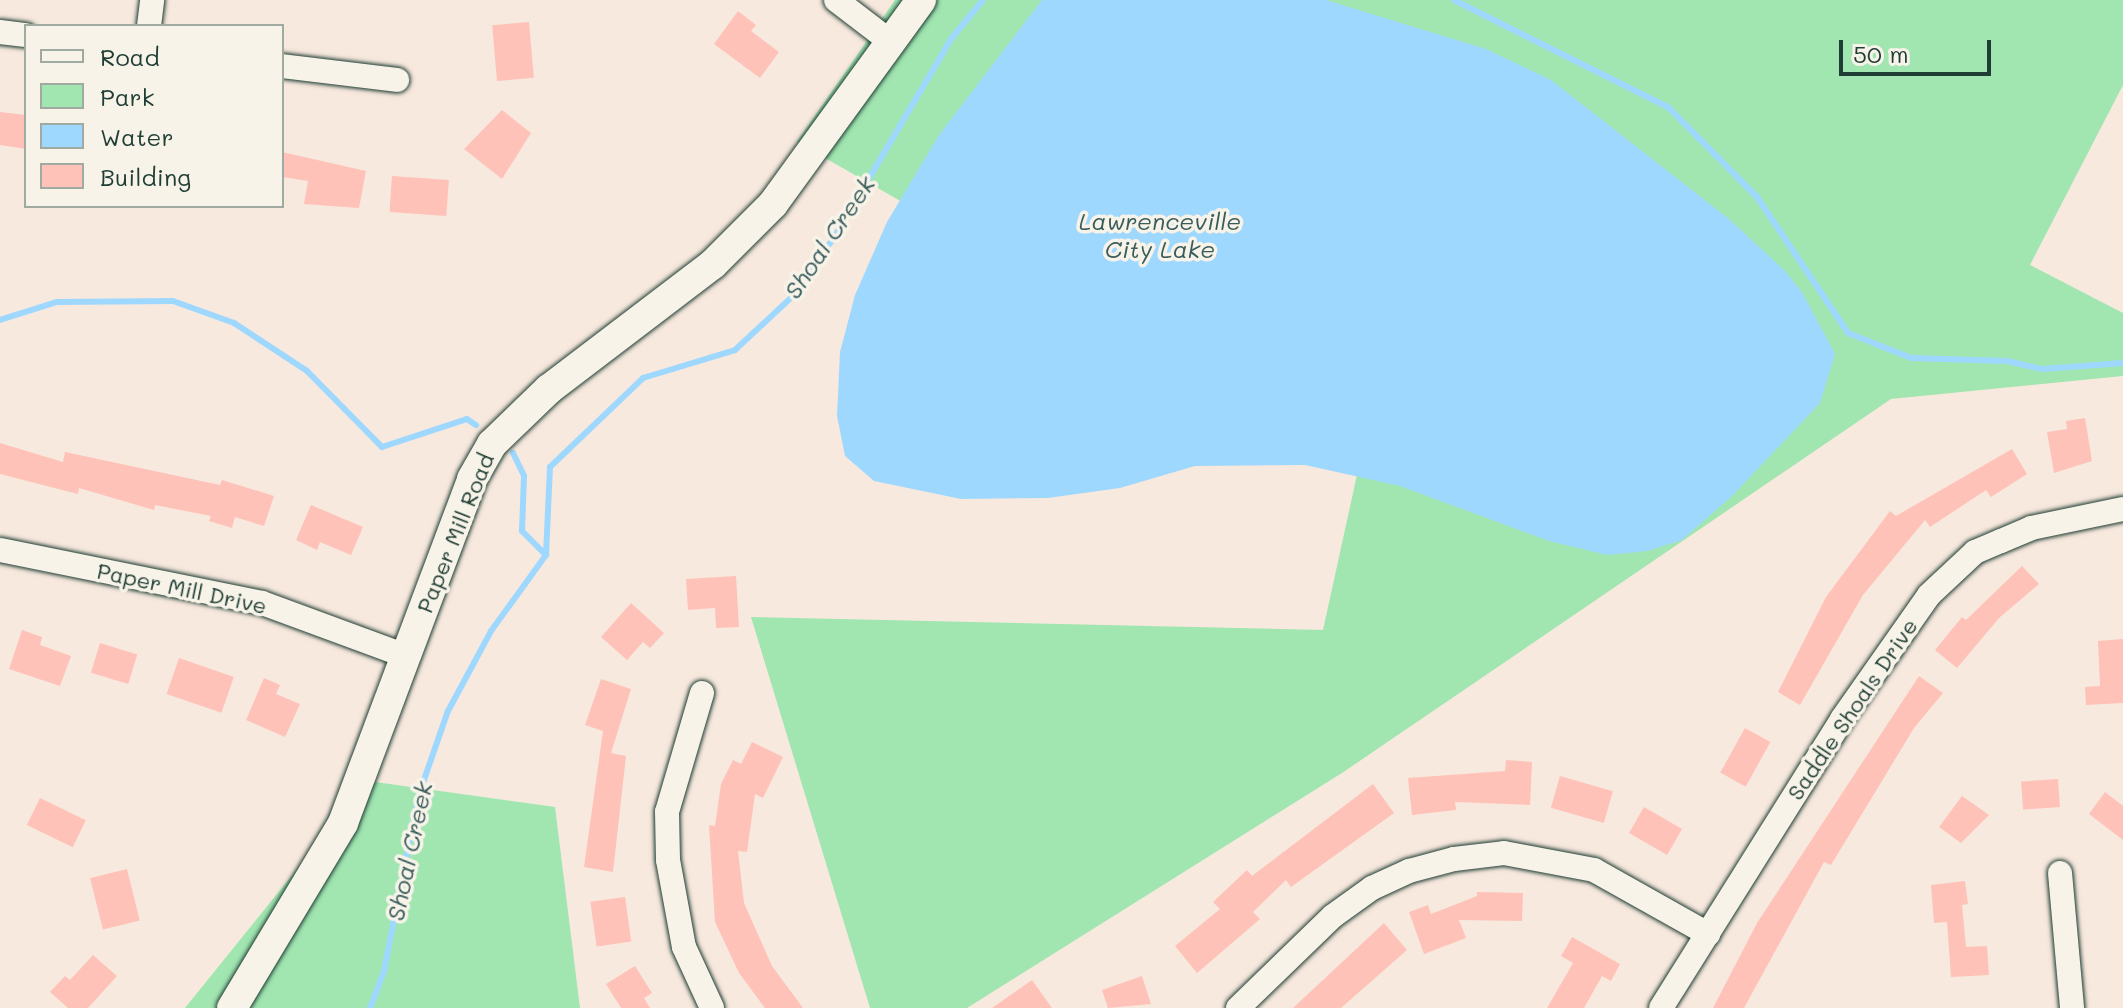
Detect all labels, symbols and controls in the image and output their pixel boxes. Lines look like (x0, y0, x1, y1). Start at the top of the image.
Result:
legend (24, 24, 284, 208)
scale bar (1843, 24, 1995, 74)
text: 50 m (1853, 38, 1909, 69)
text: Road (100, 41, 160, 72)
text: Park (100, 81, 154, 112)
text: Water (100, 121, 174, 152)
text: Building (100, 161, 191, 192)
water label: Shoal Creek (777, 170, 881, 304)
water label: Lawrenceville City Lake (1079, 207, 1241, 263)
street label: Paper Mill Road (411, 449, 499, 617)
street label: Paper Mill Drive (95, 557, 269, 619)
street label: Saddle Shoals Drive (1781, 613, 1923, 805)
water label: Shoal Creek (380, 779, 438, 923)

